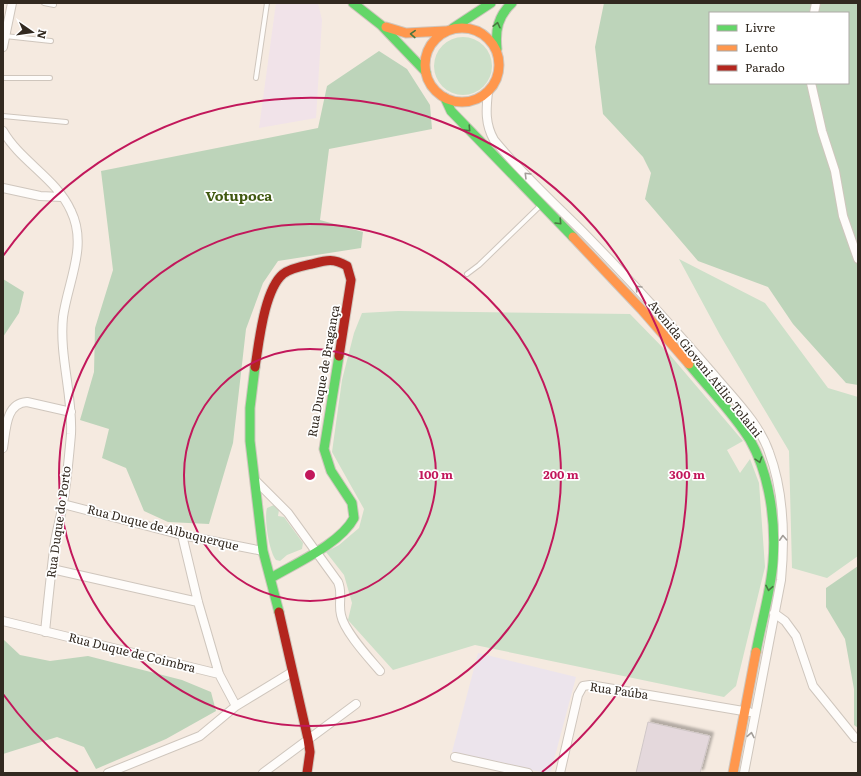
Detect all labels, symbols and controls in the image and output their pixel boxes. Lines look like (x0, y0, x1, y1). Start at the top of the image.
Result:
north arrow (12, 12, 52, 52)
legend (709, 12, 849, 84)
text: Livre (745, 18, 775, 36)
one-way arrow (493, 22, 501, 28)
text: N (34, 28, 52, 41)
one-way arrow (410, 29, 416, 38)
text: Lento (745, 38, 778, 56)
text: Parado (745, 58, 785, 76)
one-way arrow (463, 124, 471, 132)
one-way arrow (524, 172, 532, 180)
district label: Votupoca (206, 185, 273, 205)
one-way arrow (554, 217, 562, 225)
one-way arrow (635, 285, 643, 293)
street label: Avenida Giovani Atílio Tolaini (645, 296, 767, 441)
street label: Rua Duque de Bragança (303, 303, 344, 438)
one-way arrow (754, 456, 763, 463)
street label: Rua Duque do Porto (41, 465, 75, 579)
text: 100 m (419, 465, 453, 483)
text: 200 m (543, 465, 579, 483)
text: 300 m (669, 465, 705, 483)
centre of rings (303, 468, 317, 482)
street label: Rua Duque de Albuquerque (86, 499, 241, 555)
one-way arrow (779, 535, 787, 541)
one-way arrow (765, 585, 773, 591)
street label: Rua Duque de Coimbra (67, 627, 198, 677)
street label: Rua Paúba (589, 677, 650, 703)
one-way arrow (746, 732, 755, 738)

